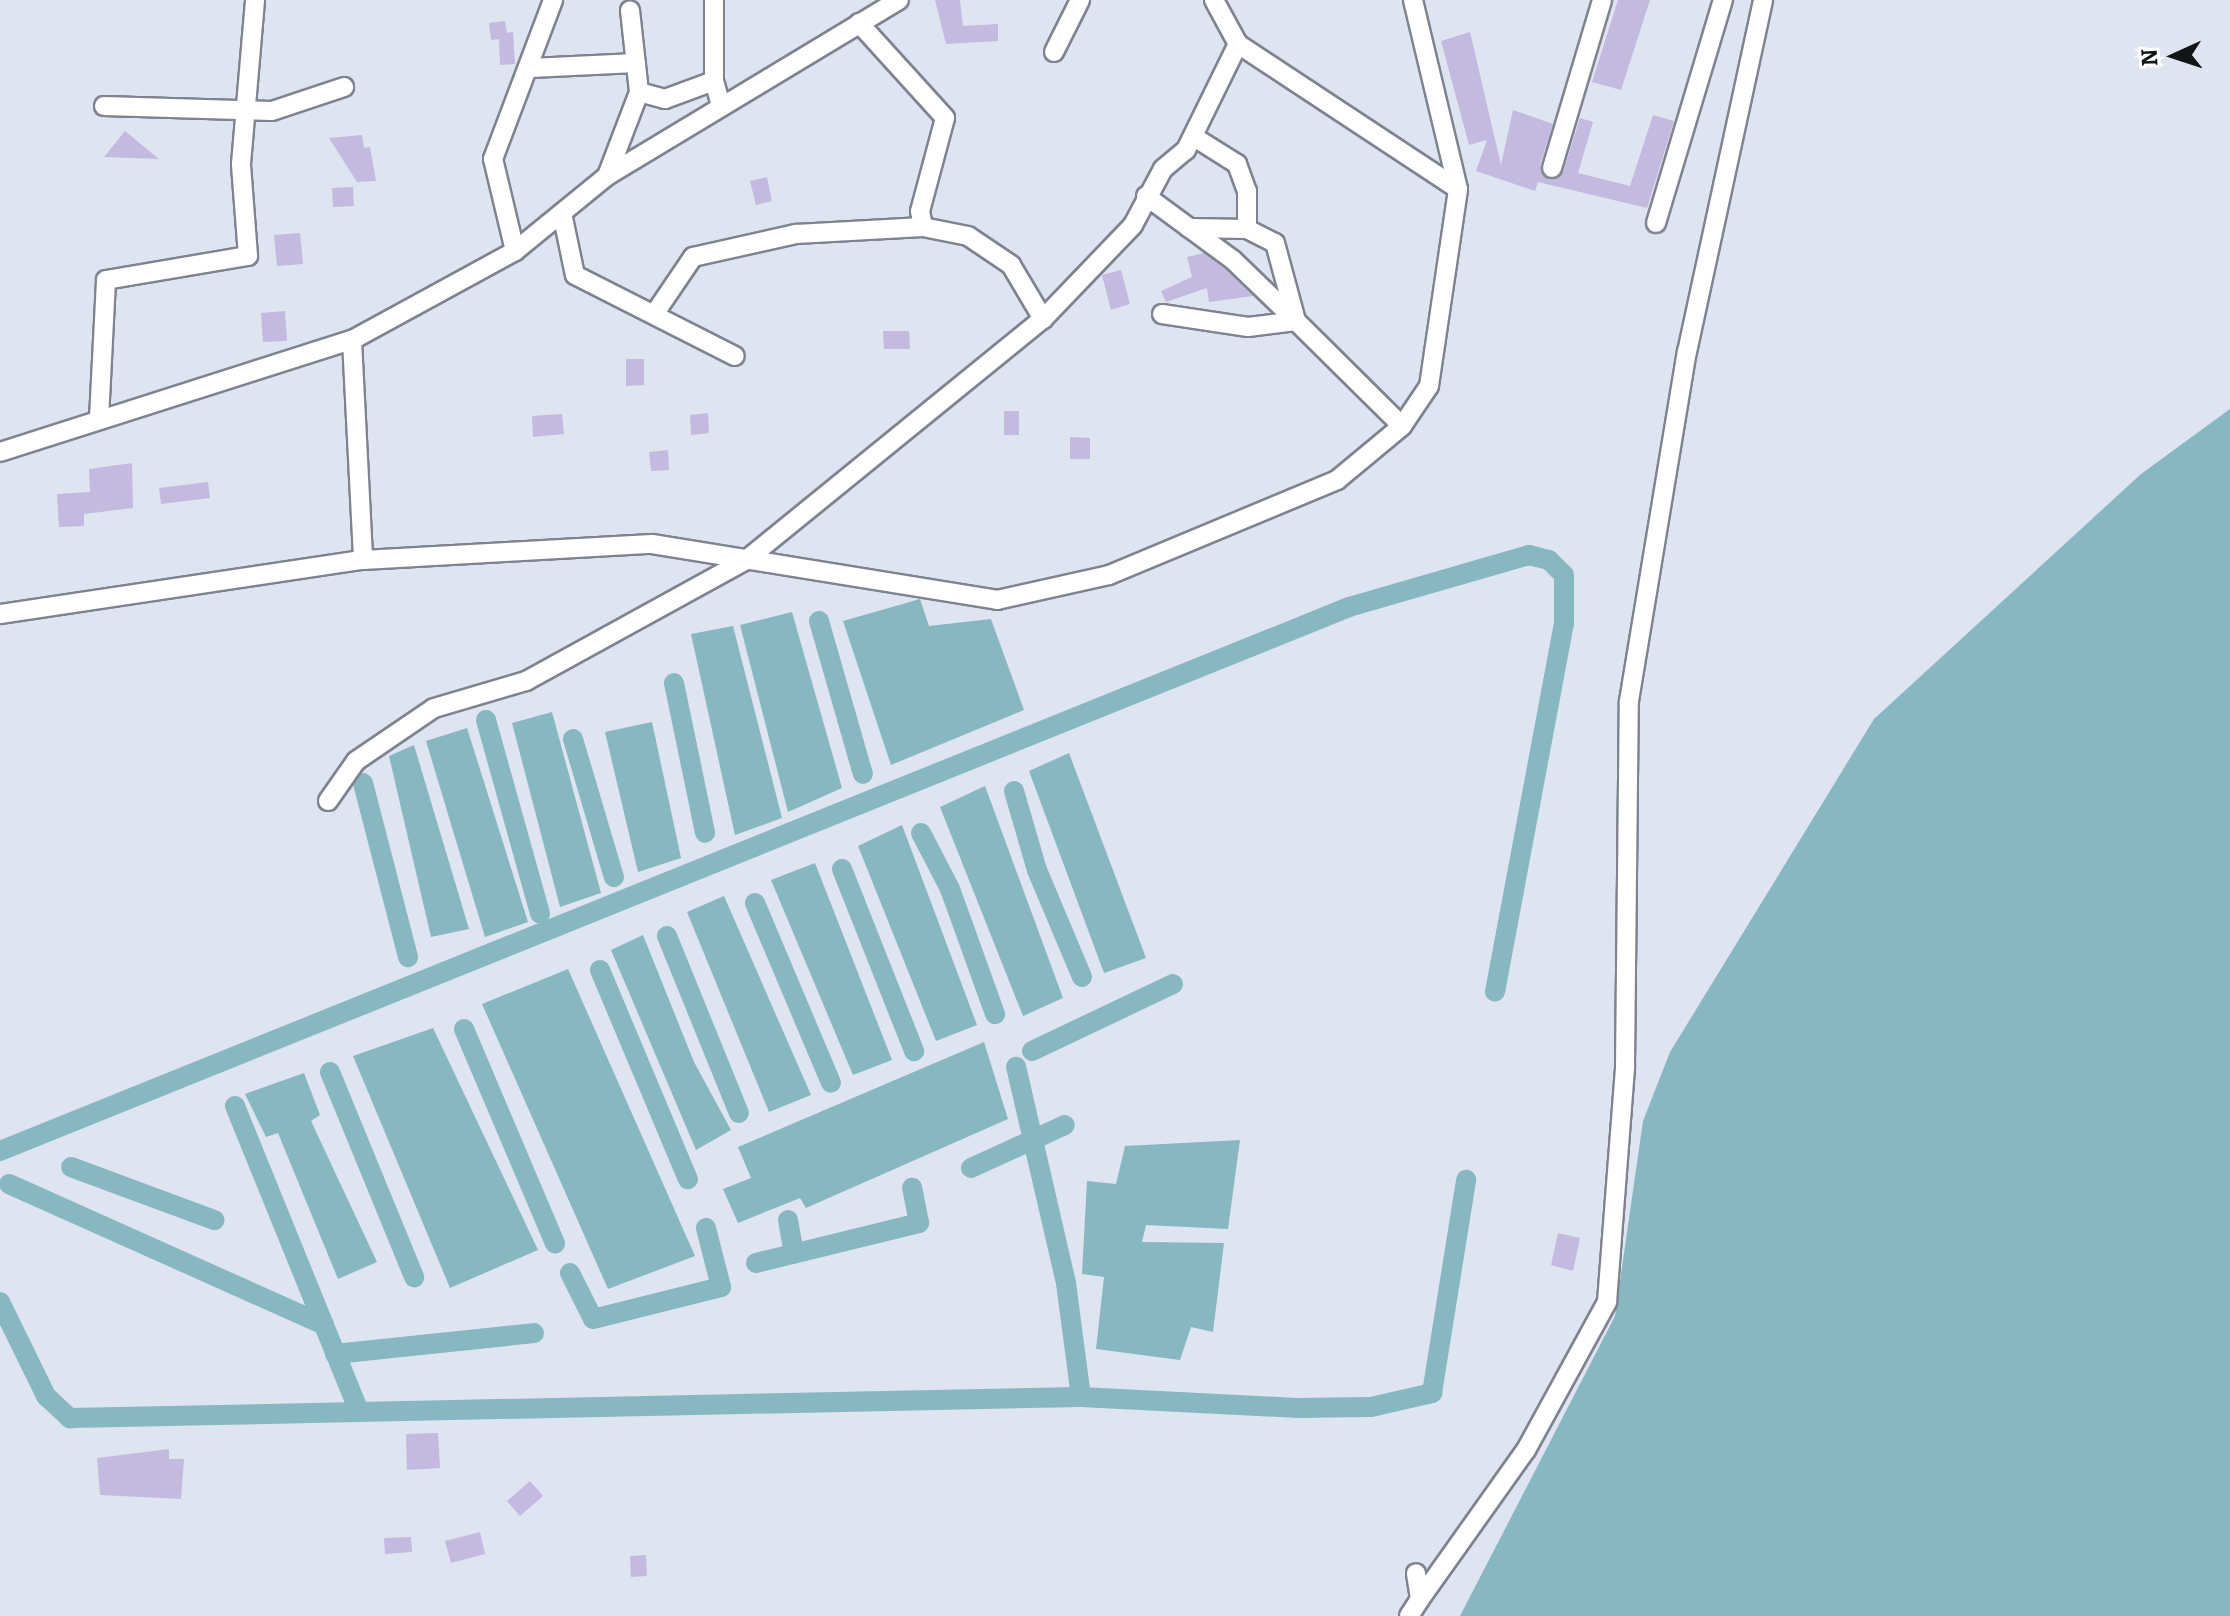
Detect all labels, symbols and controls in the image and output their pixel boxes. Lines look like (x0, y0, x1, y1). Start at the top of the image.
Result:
north arrow (2134, 16, 2214, 96)
text: N (2136, 48, 2163, 66)

